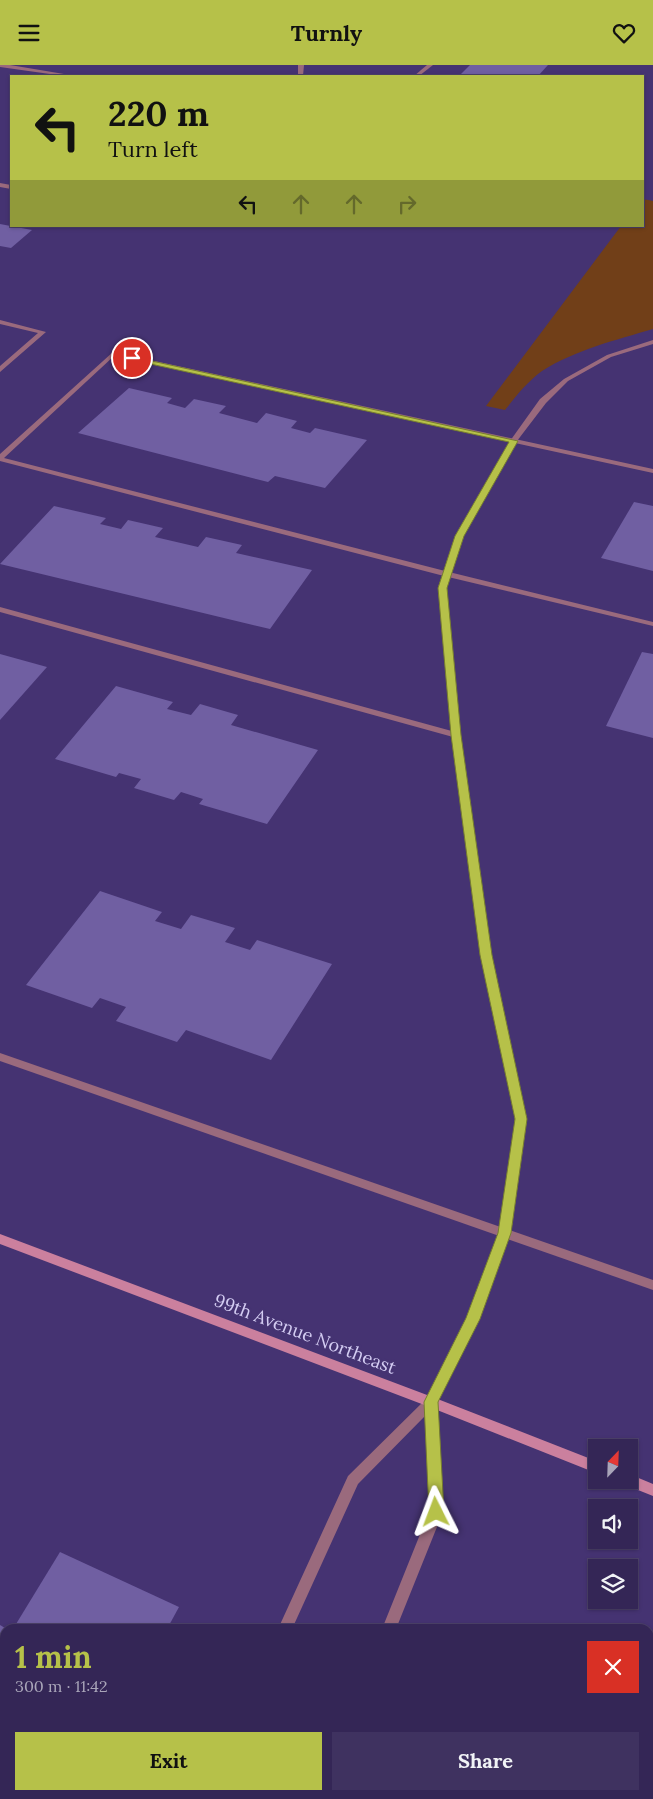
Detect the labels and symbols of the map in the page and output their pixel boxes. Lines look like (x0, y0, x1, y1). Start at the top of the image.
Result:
pin (111, 337, 153, 379)
street label: 99th Avenue Northeast (211, 1288, 399, 1379)
north arrow (588, 1439, 638, 1489)
position arrow (409, 1485, 461, 1537)

